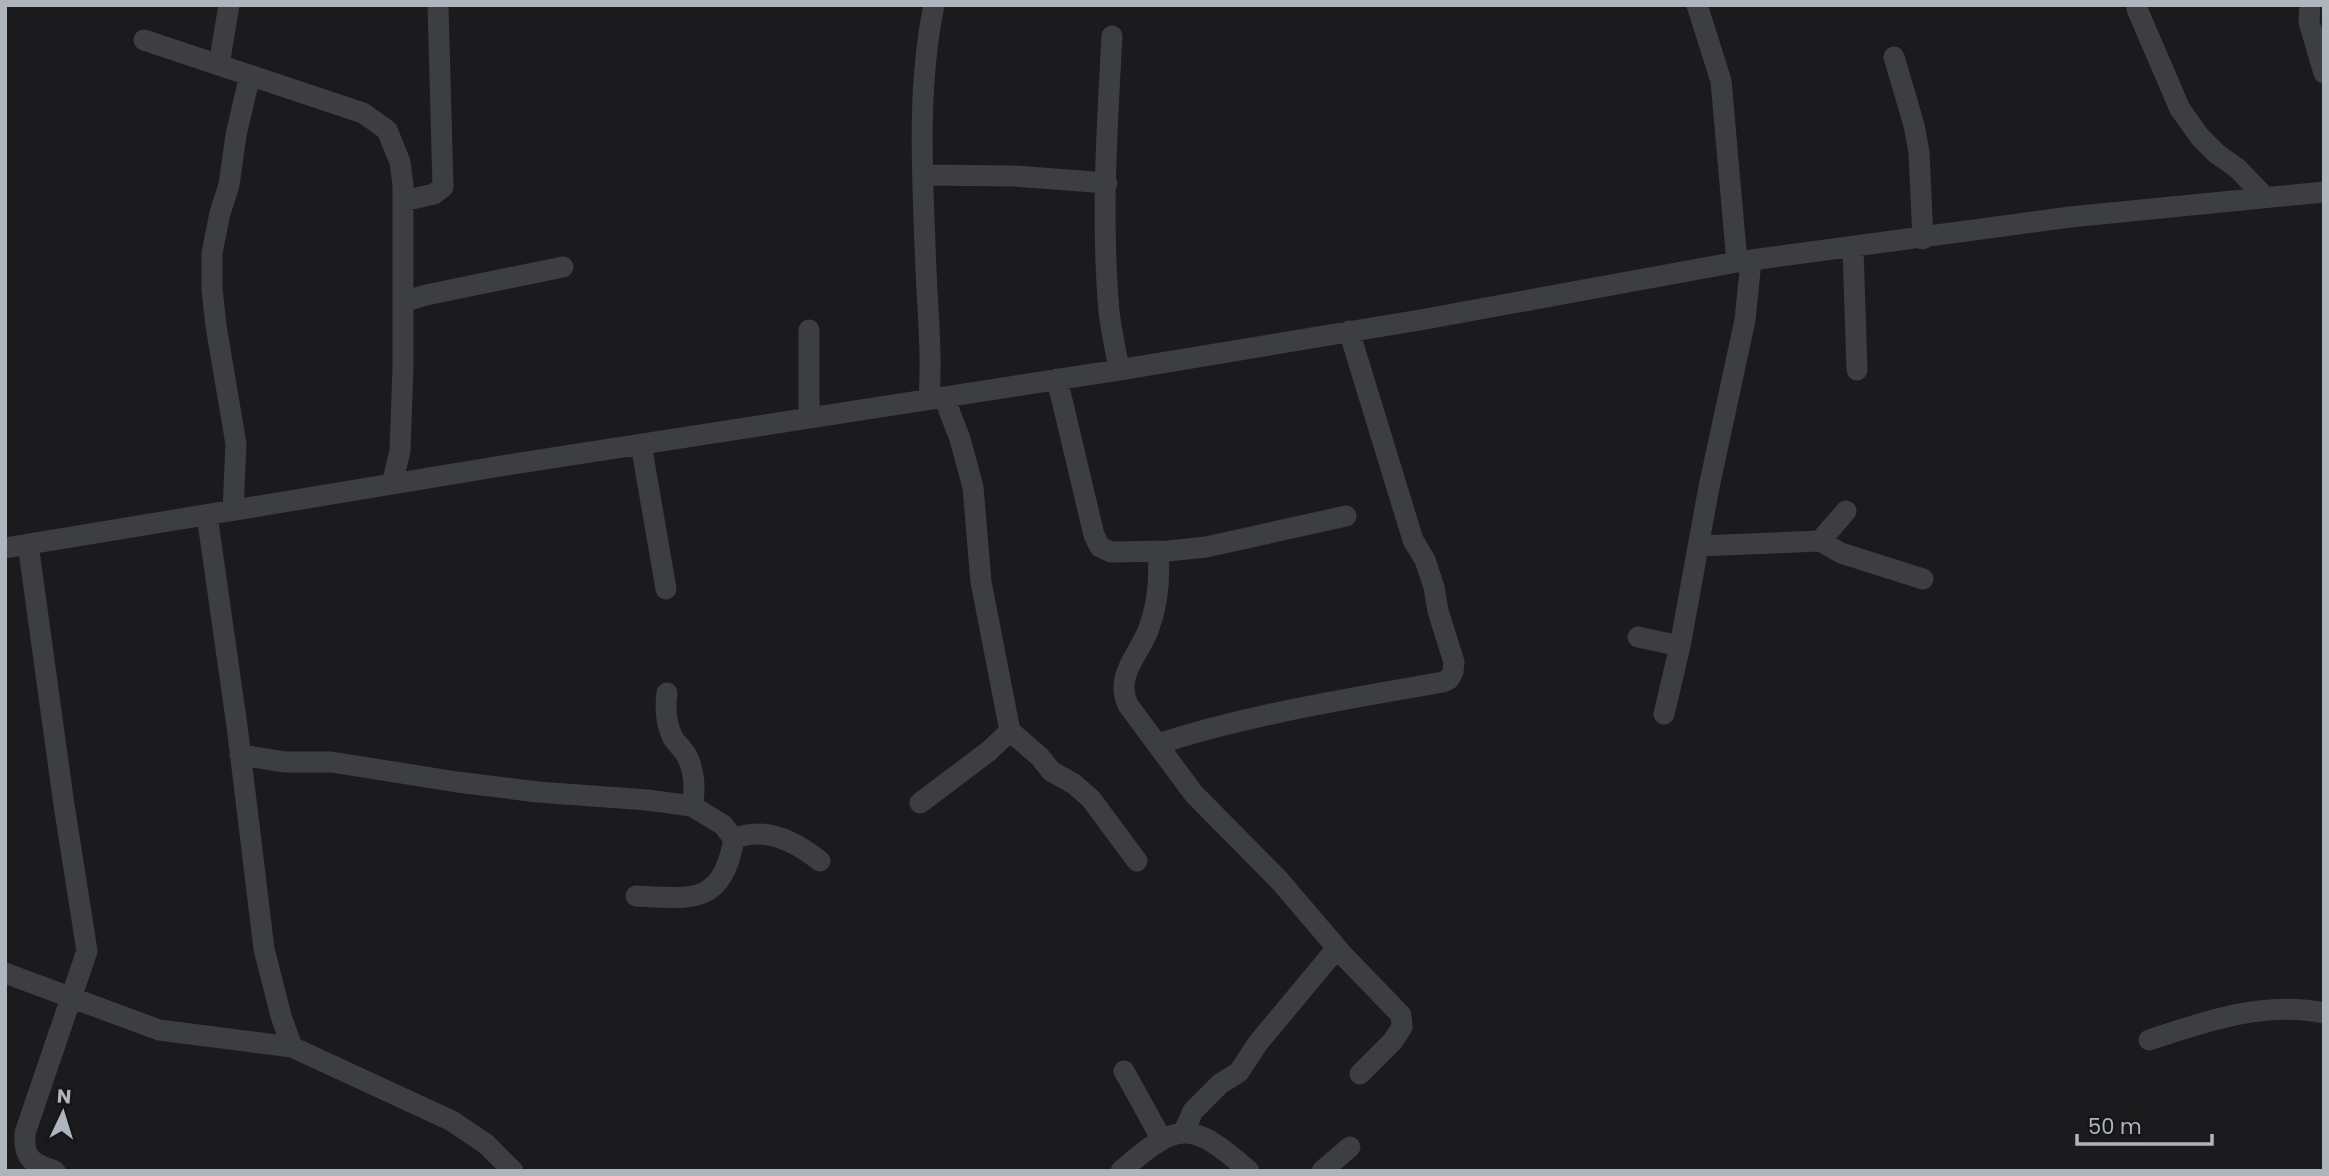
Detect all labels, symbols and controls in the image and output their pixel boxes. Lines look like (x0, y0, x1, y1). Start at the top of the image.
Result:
north arrow (28, 1078, 98, 1148)
text: N (56, 1083, 72, 1111)
scale bar (2077, 1102, 2212, 1146)
text: 50 m (2088, 1112, 2142, 1141)

